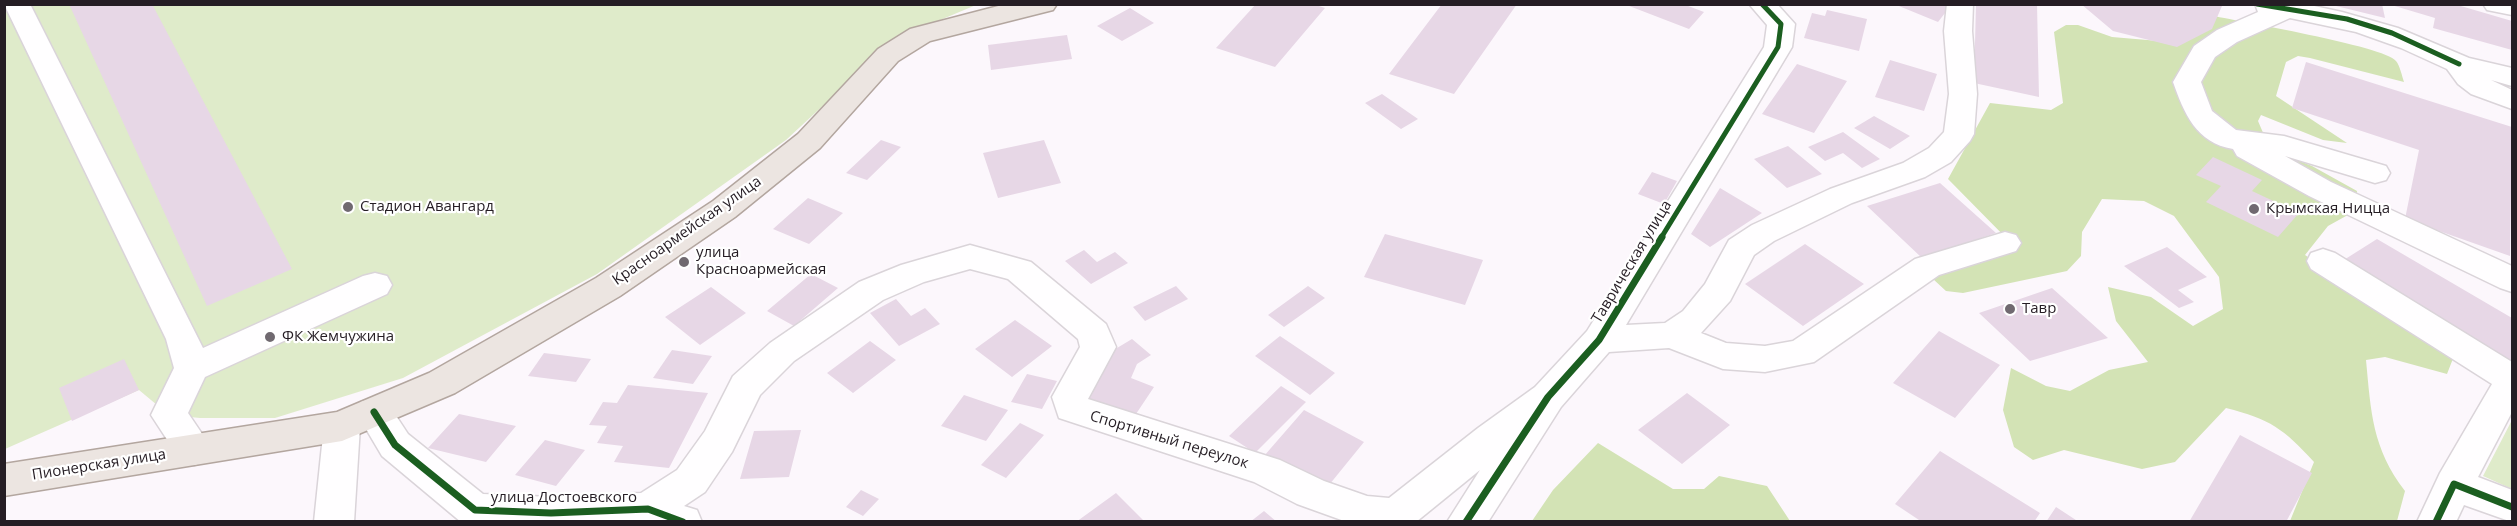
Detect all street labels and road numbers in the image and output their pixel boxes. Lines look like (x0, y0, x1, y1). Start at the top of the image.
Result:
street label: Красноармейская улица (609, 173, 765, 289)
street label: Таврическая улица (1588, 197, 1676, 327)
street label: Спортивный переулок (1088, 407, 1250, 473)
street label: Пионерская улица (31, 446, 167, 484)
street label: улица Достоевского (491, 489, 637, 507)

